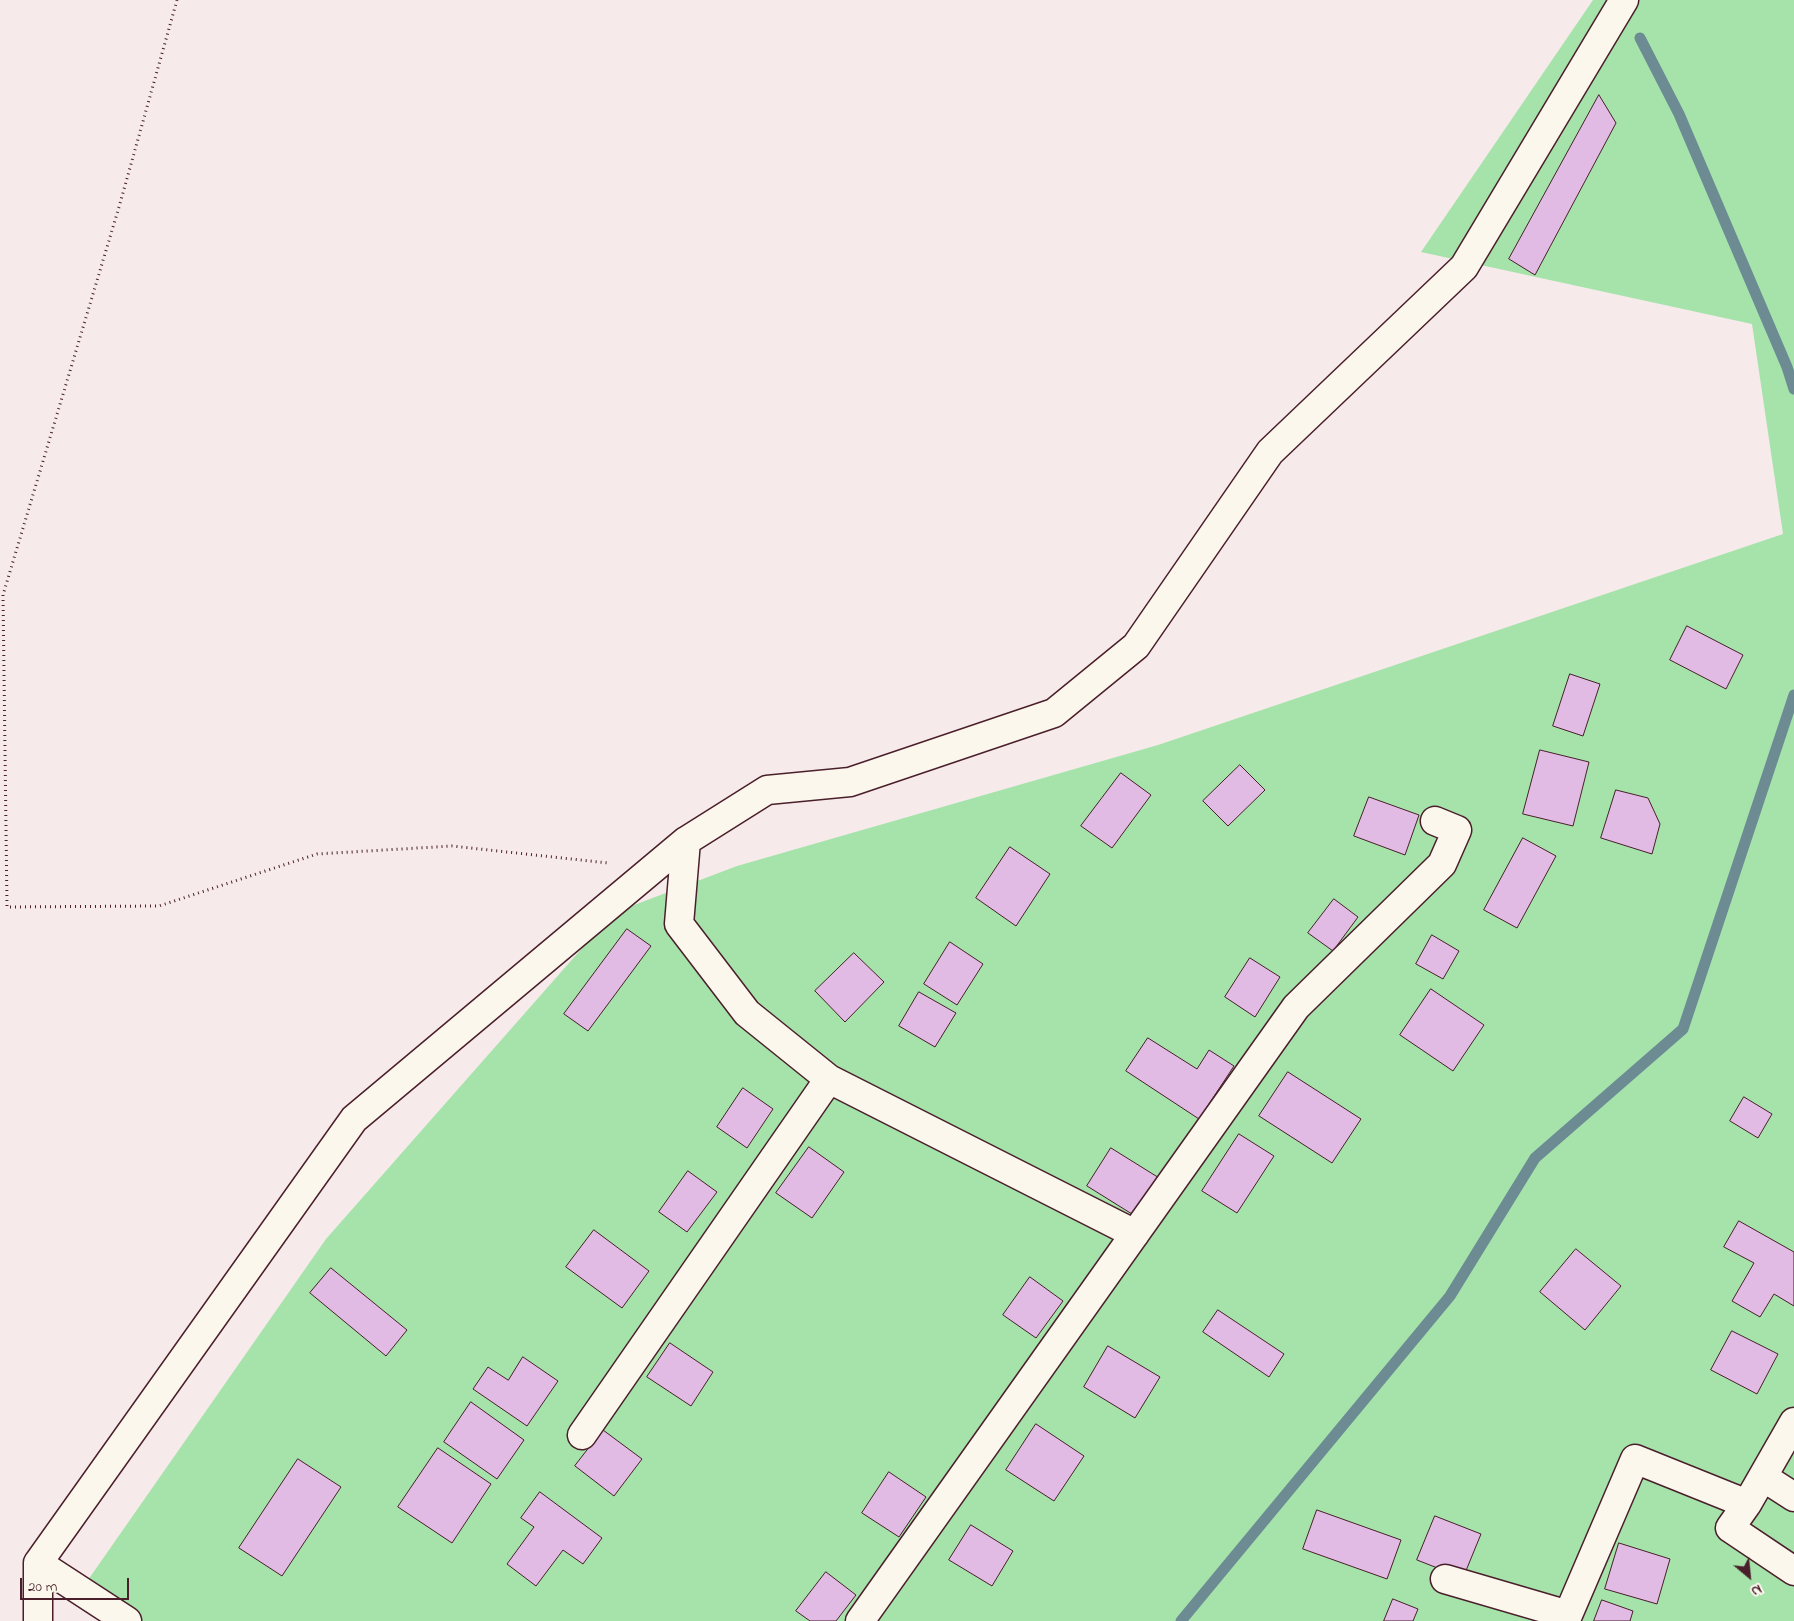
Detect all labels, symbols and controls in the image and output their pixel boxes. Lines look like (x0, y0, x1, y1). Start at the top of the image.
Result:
north arrow (1724, 1551, 1774, 1601)
scale bar (22, 1568, 131, 1600)
text: 20 m (28, 1576, 57, 1598)
text: N (1747, 1578, 1765, 1601)

